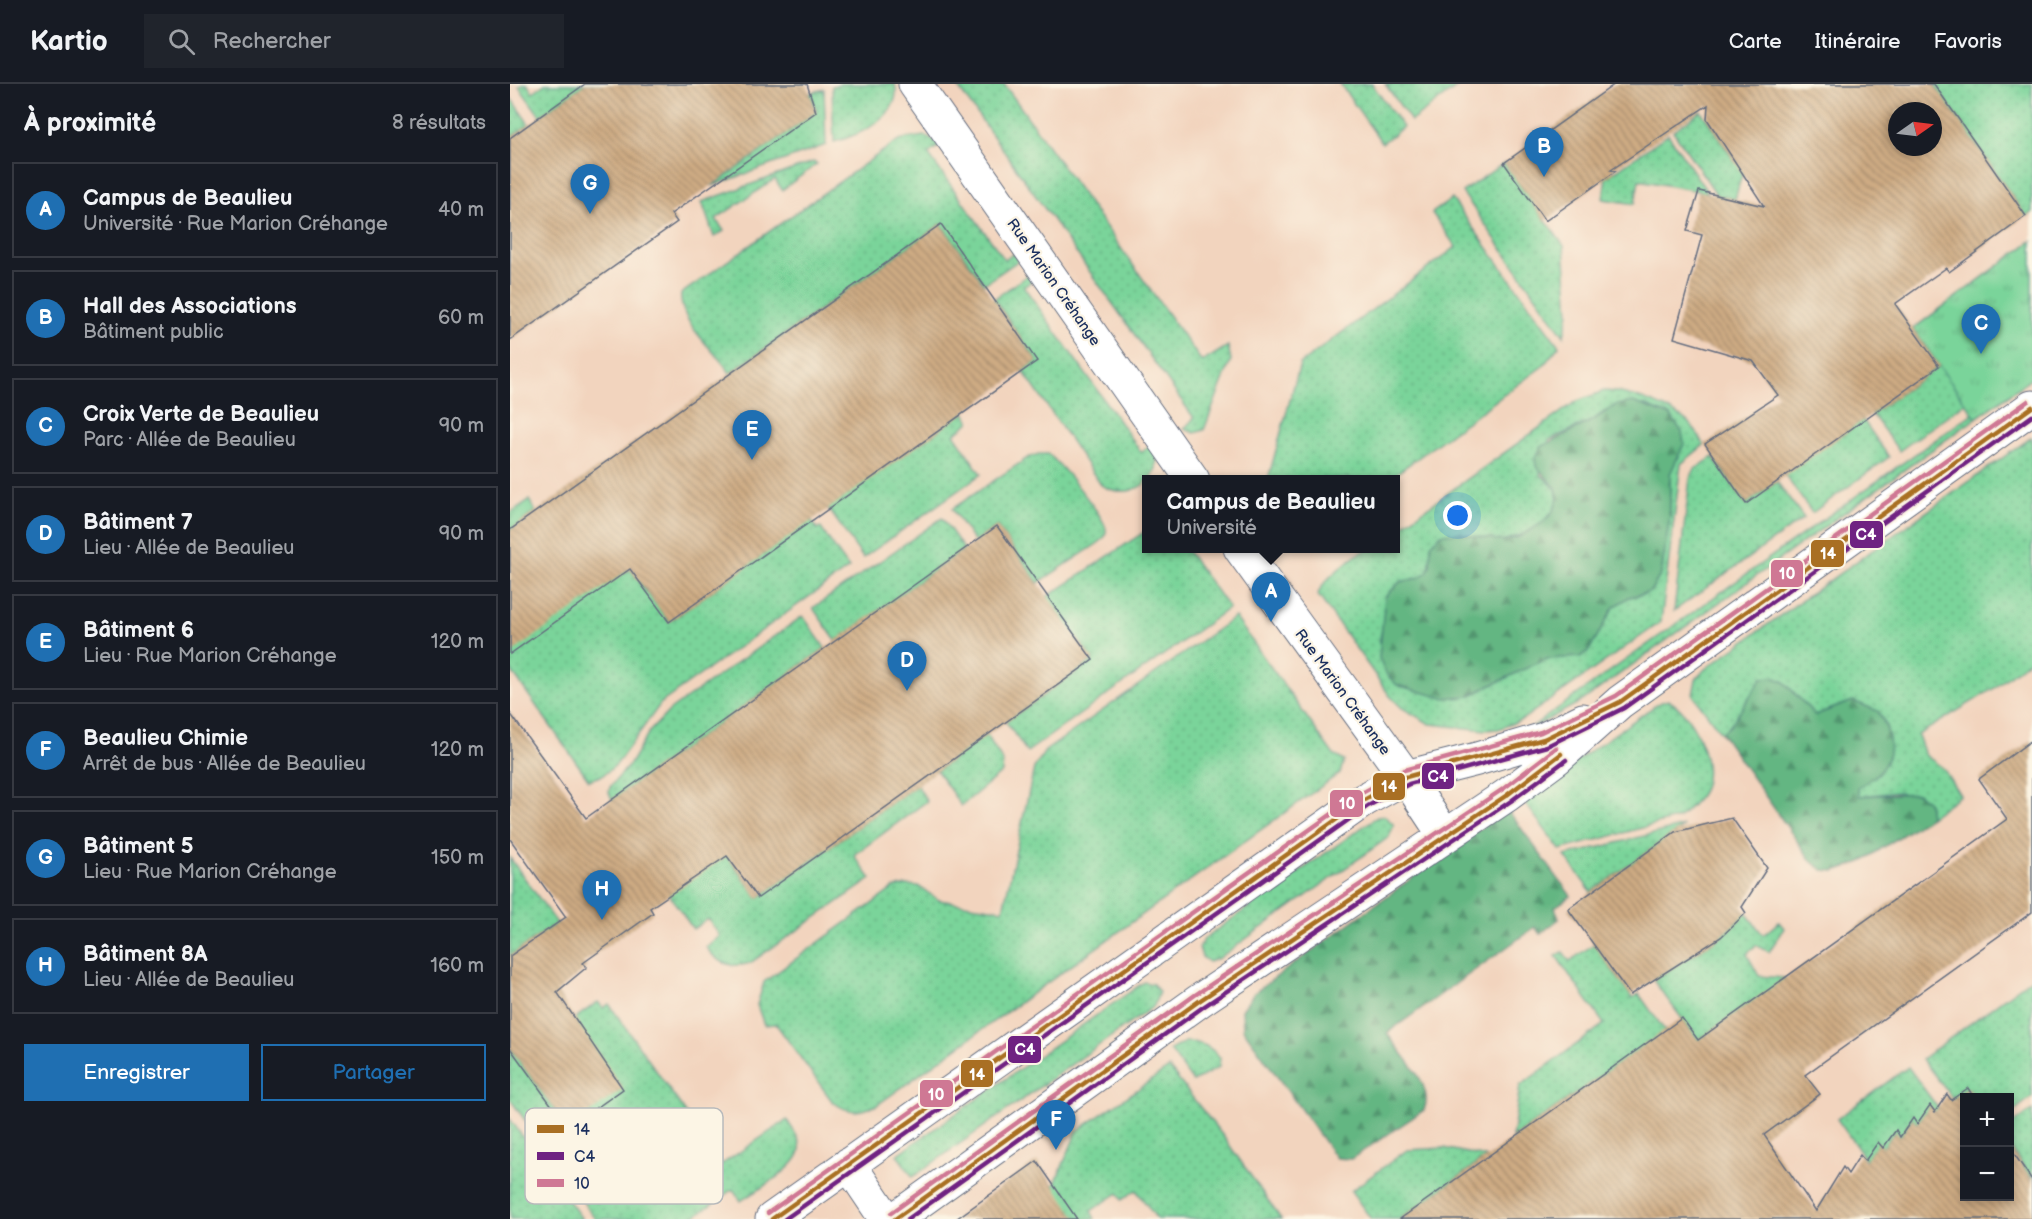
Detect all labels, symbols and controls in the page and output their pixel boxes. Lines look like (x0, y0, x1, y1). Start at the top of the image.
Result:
search box (144, 14, 564, 68)
text: Kartio (30, 25, 108, 58)
icon: search (165, 25, 198, 58)
text: Rechercher (213, 28, 331, 55)
text: Carte (1729, 29, 1782, 54)
text: Itinéraire (1815, 29, 1901, 54)
text: Favoris (1934, 29, 2002, 54)
north arrow (1888, 102, 1942, 156)
text: À proximité (24, 108, 156, 139)
text: 8 résultats (392, 111, 486, 135)
pin: B (1524, 128, 1564, 177)
pin: G (570, 164, 610, 214)
text: Campus de Beaulieu (83, 185, 292, 212)
text: A (39, 198, 52, 222)
text: 40 m (438, 198, 484, 222)
text: Université · Rue Marion Créhange (83, 212, 388, 236)
street label: Rue Marion Créhange (1003, 215, 1105, 350)
text: Hall des Associations (83, 293, 297, 320)
pin: C (1962, 304, 2000, 354)
text: B (38, 306, 53, 330)
text: 60 m (438, 306, 484, 330)
text: Bâtiment public (83, 320, 224, 344)
text: Croix Verte de Beaulieu (83, 401, 319, 428)
pin: E (732, 410, 772, 460)
text: C (38, 414, 53, 438)
text: 90 m (439, 414, 484, 438)
text: Parc · Allée de Beaulieu (83, 428, 296, 452)
popup (1142, 475, 1400, 553)
text: Campus de Beaulieu (1166, 489, 1376, 516)
your location (1443, 501, 1472, 530)
text: Bâtiment 7 (83, 509, 193, 536)
text: Université (1166, 516, 1257, 540)
line badge: C4 (1849, 520, 1884, 549)
text: D (39, 522, 52, 546)
text: 90 m (439, 522, 484, 546)
text: C4 (1856, 526, 1877, 545)
text: Lieu · Allée de Beaulieu (83, 536, 294, 560)
line badge: 14 (1810, 539, 1845, 568)
text: 14 (1820, 545, 1837, 564)
line badge: 10 (1770, 559, 1804, 588)
text: 10 (1779, 565, 1795, 584)
pin: A (1252, 572, 1290, 622)
text: Bâtiment 6 (83, 617, 194, 644)
street label: Rue Marion Créhange (1291, 626, 1395, 759)
text: E (39, 630, 52, 654)
text: 120 m (431, 630, 484, 654)
pin: D (888, 642, 926, 691)
text: Lieu · Rue Marion Créhange (83, 644, 337, 668)
text: Beaulieu Chimie (83, 725, 248, 752)
text: F (39, 738, 52, 762)
text: 120 m (431, 738, 484, 762)
text: Arrêt de bus · Allée de Beaulieu (83, 752, 366, 776)
line badge: C4 (1421, 762, 1455, 790)
text: C4 (1428, 768, 1449, 787)
line badge: 14 (1372, 772, 1406, 801)
text: 14 (1381, 778, 1398, 797)
line badge: 10 (1329, 789, 1364, 818)
text: 10 (1339, 795, 1355, 814)
text: Bâtiment 5 (83, 833, 194, 860)
text: G (38, 846, 53, 870)
text: 150 m (431, 846, 484, 870)
text: Lieu · Rue Marion Créhange (83, 860, 337, 884)
pin: H (582, 870, 622, 920)
text: Bâtiment 8A (83, 941, 208, 968)
text: H (38, 954, 53, 978)
text: 160 m (430, 954, 484, 978)
text: Lieu · Allée de Beaulieu (83, 968, 294, 992)
line badge: C4 (1007, 1035, 1042, 1064)
text: C4 (1015, 1041, 1036, 1060)
button: Enregistrer (24, 1044, 249, 1101)
button: Partager (261, 1044, 486, 1101)
line badge: 14 (960, 1059, 994, 1088)
text: 14 (969, 1066, 986, 1085)
line badge: 10 (919, 1079, 954, 1108)
text: 10 (928, 1086, 944, 1105)
map controls (1960, 1093, 2014, 1201)
button: + (1960, 1093, 2014, 1147)
pin: F (1036, 1100, 1076, 1150)
legend (525, 1108, 723, 1204)
text: 14 (574, 1121, 590, 1140)
button: − (1960, 1147, 2014, 1201)
text: C4 (574, 1148, 595, 1167)
text: 10 (574, 1175, 590, 1194)

